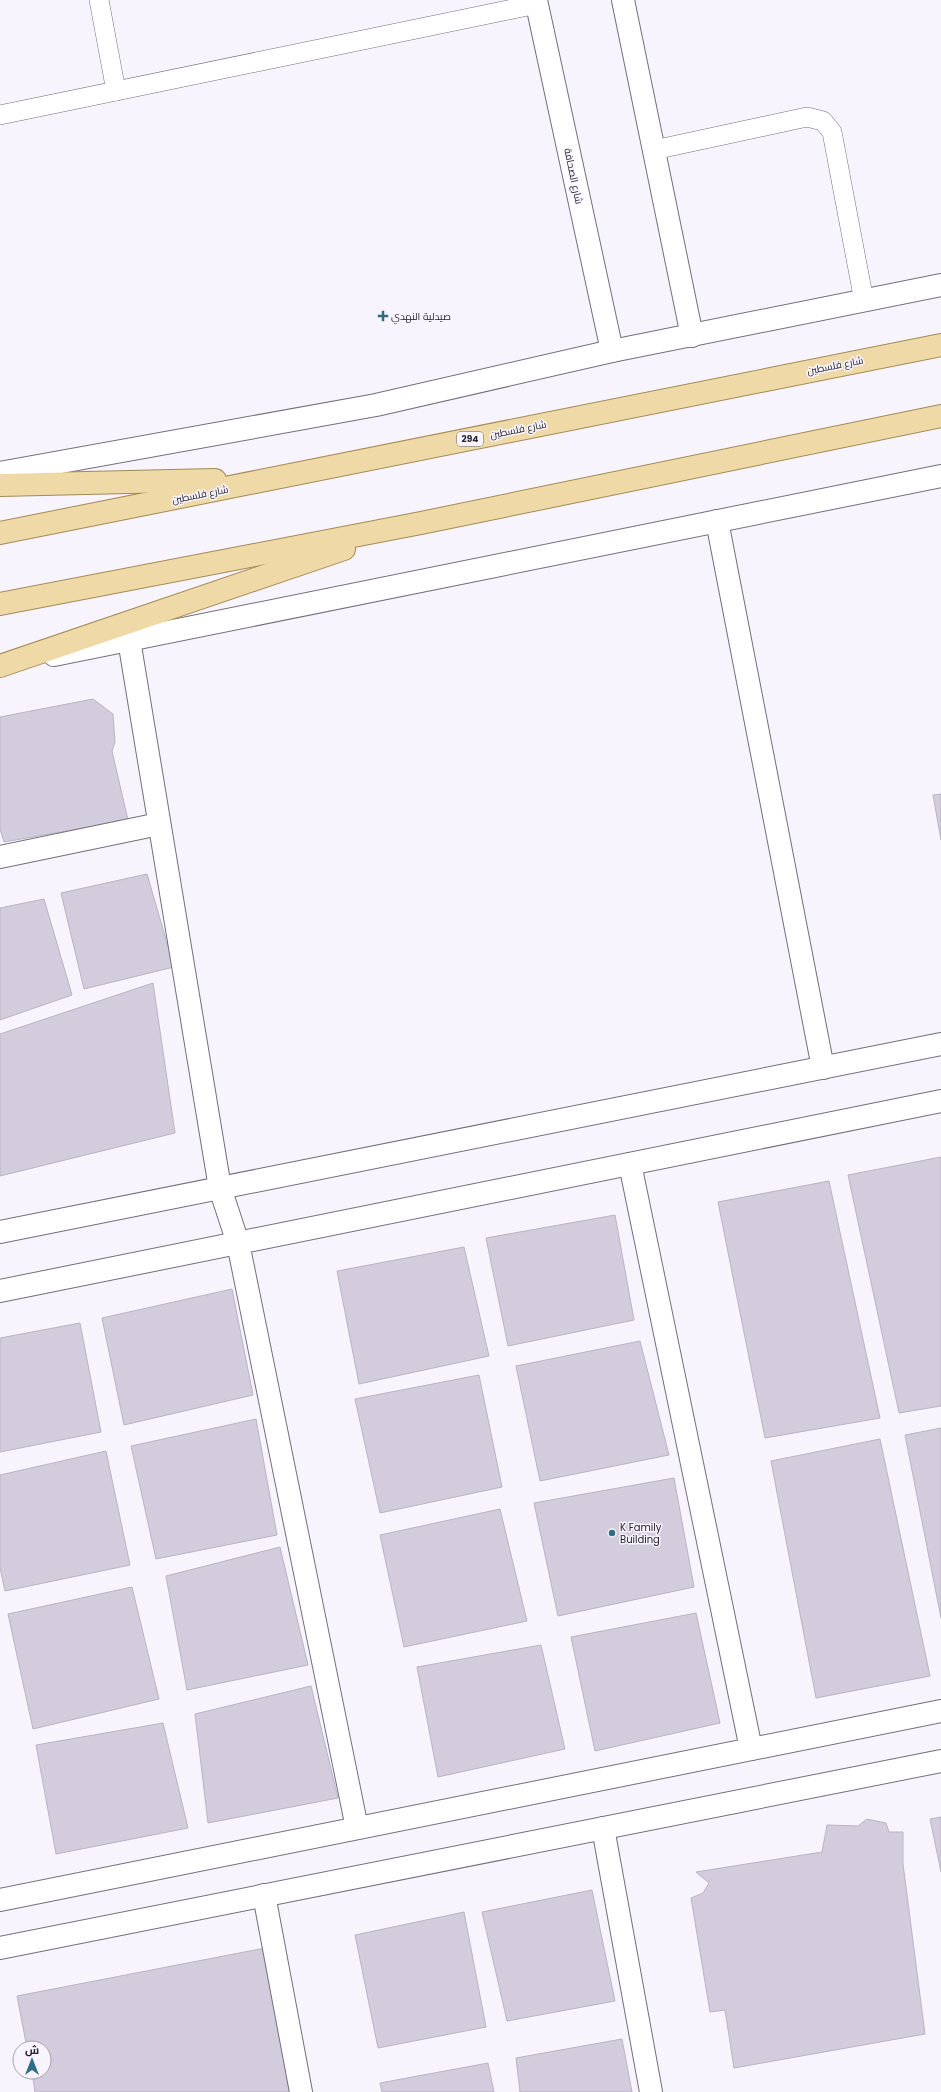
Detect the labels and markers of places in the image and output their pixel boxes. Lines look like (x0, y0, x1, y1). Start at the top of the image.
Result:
place label: صيدلية النهدي (391, 309, 451, 324)
marker: صيدلية النهدي (378, 311, 388, 321)
place label: K Family Building (620, 1520, 662, 1547)
marker: K Family Building (607, 1528, 617, 1538)

